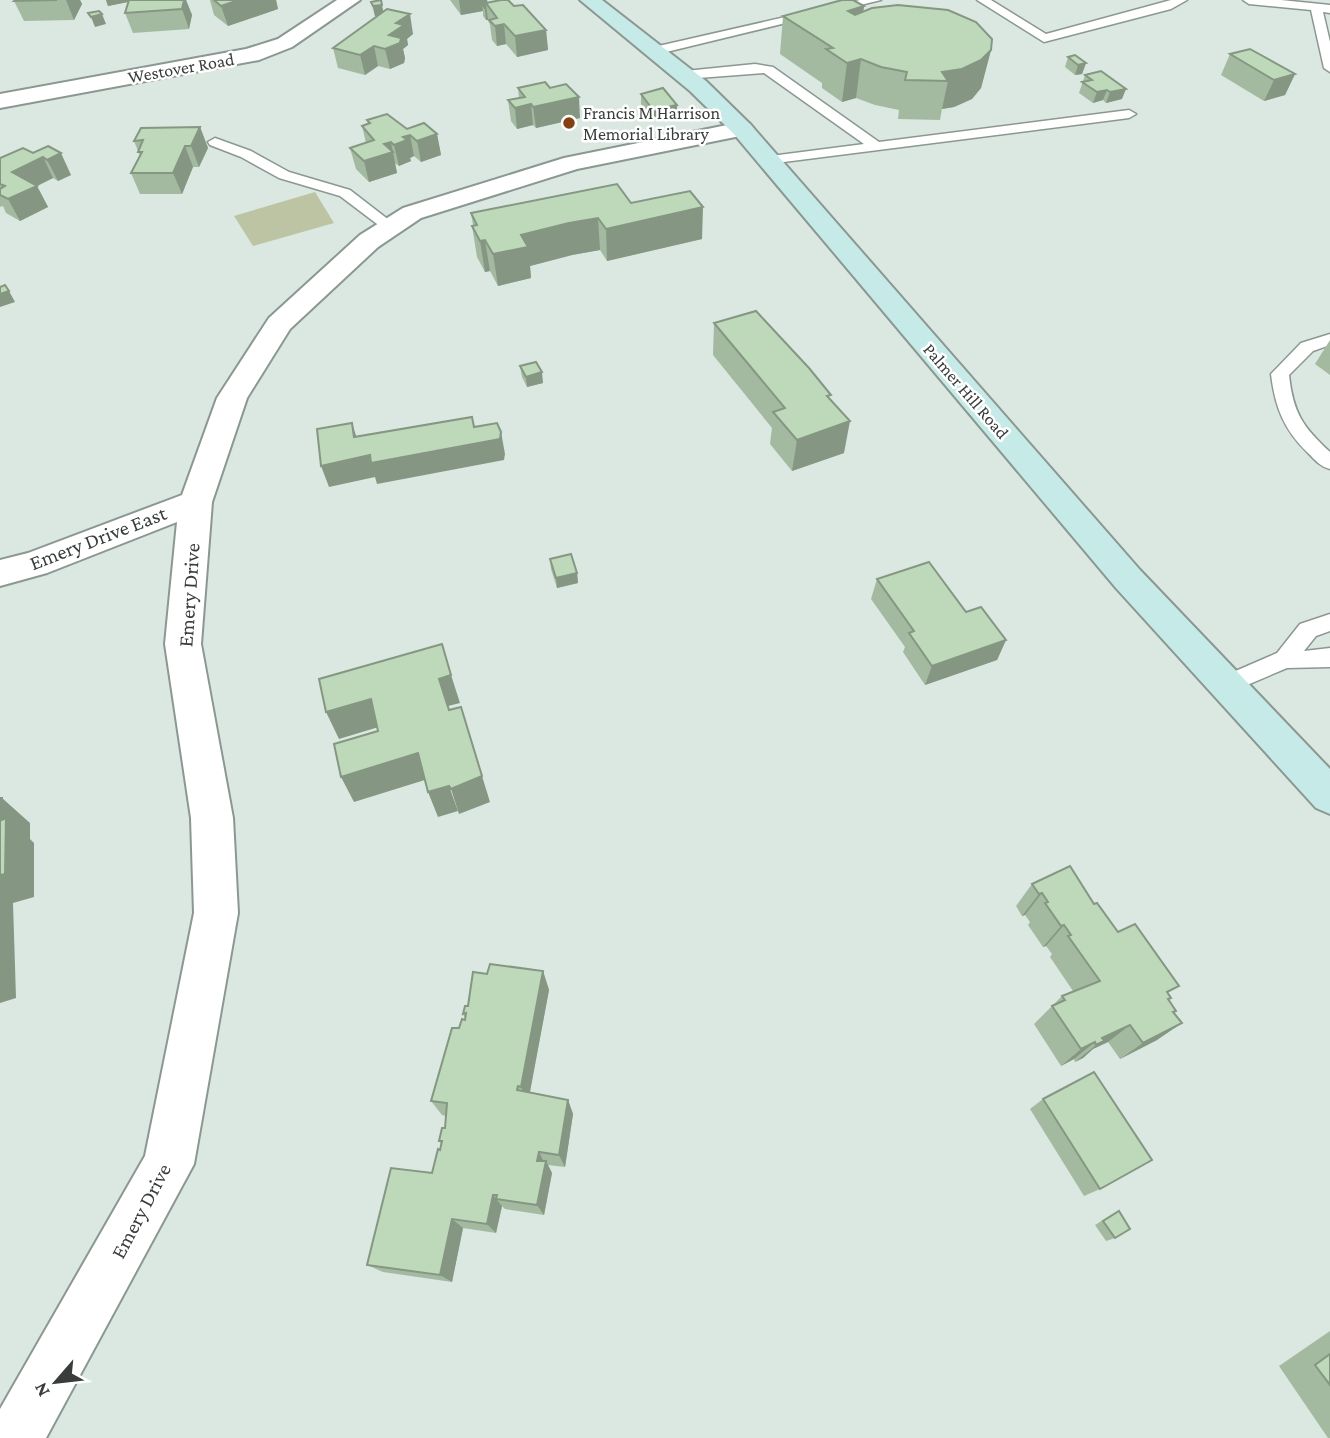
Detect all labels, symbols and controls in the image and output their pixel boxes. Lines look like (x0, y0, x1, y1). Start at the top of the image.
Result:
street label: Westover Road (126, 49, 236, 87)
place label: Francis M Harrison Memorial Library (583, 103, 720, 144)
marker: Francis M Harrison Memorial Library (561, 115, 577, 131)
street label: Palmer Hill Road (919, 339, 1013, 443)
street label: Emery Drive East (26, 501, 171, 575)
street label: Emery Drive (173, 542, 205, 648)
street label: Emery Drive (106, 1159, 176, 1263)
north arrow (21, 1347, 91, 1417)
text: N (29, 1379, 54, 1400)

